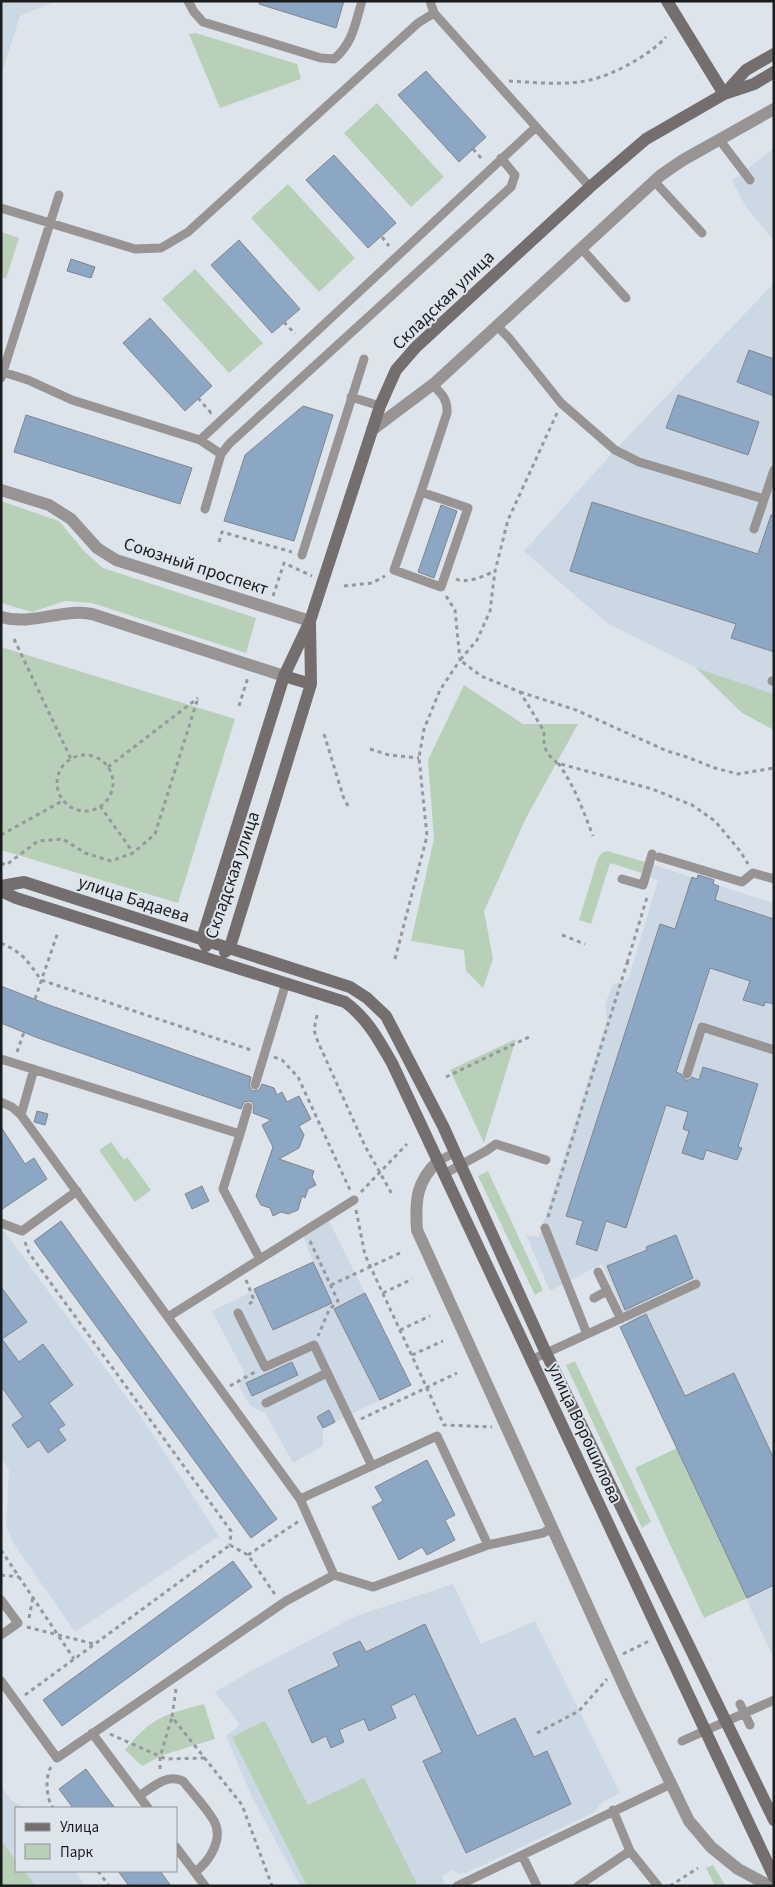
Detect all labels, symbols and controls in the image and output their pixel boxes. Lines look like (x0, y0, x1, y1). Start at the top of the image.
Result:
street label: Складская улица (387, 245, 500, 356)
street label: Союзный проспект (120, 531, 271, 602)
street label: Складская улица (199, 808, 266, 942)
street label: улица Бадаева (75, 870, 193, 929)
street label: улица Ворошилова (541, 1359, 628, 1507)
legend (15, 1807, 178, 1872)
text: Улица (60, 1817, 99, 1838)
text: Парк (60, 1842, 94, 1863)

